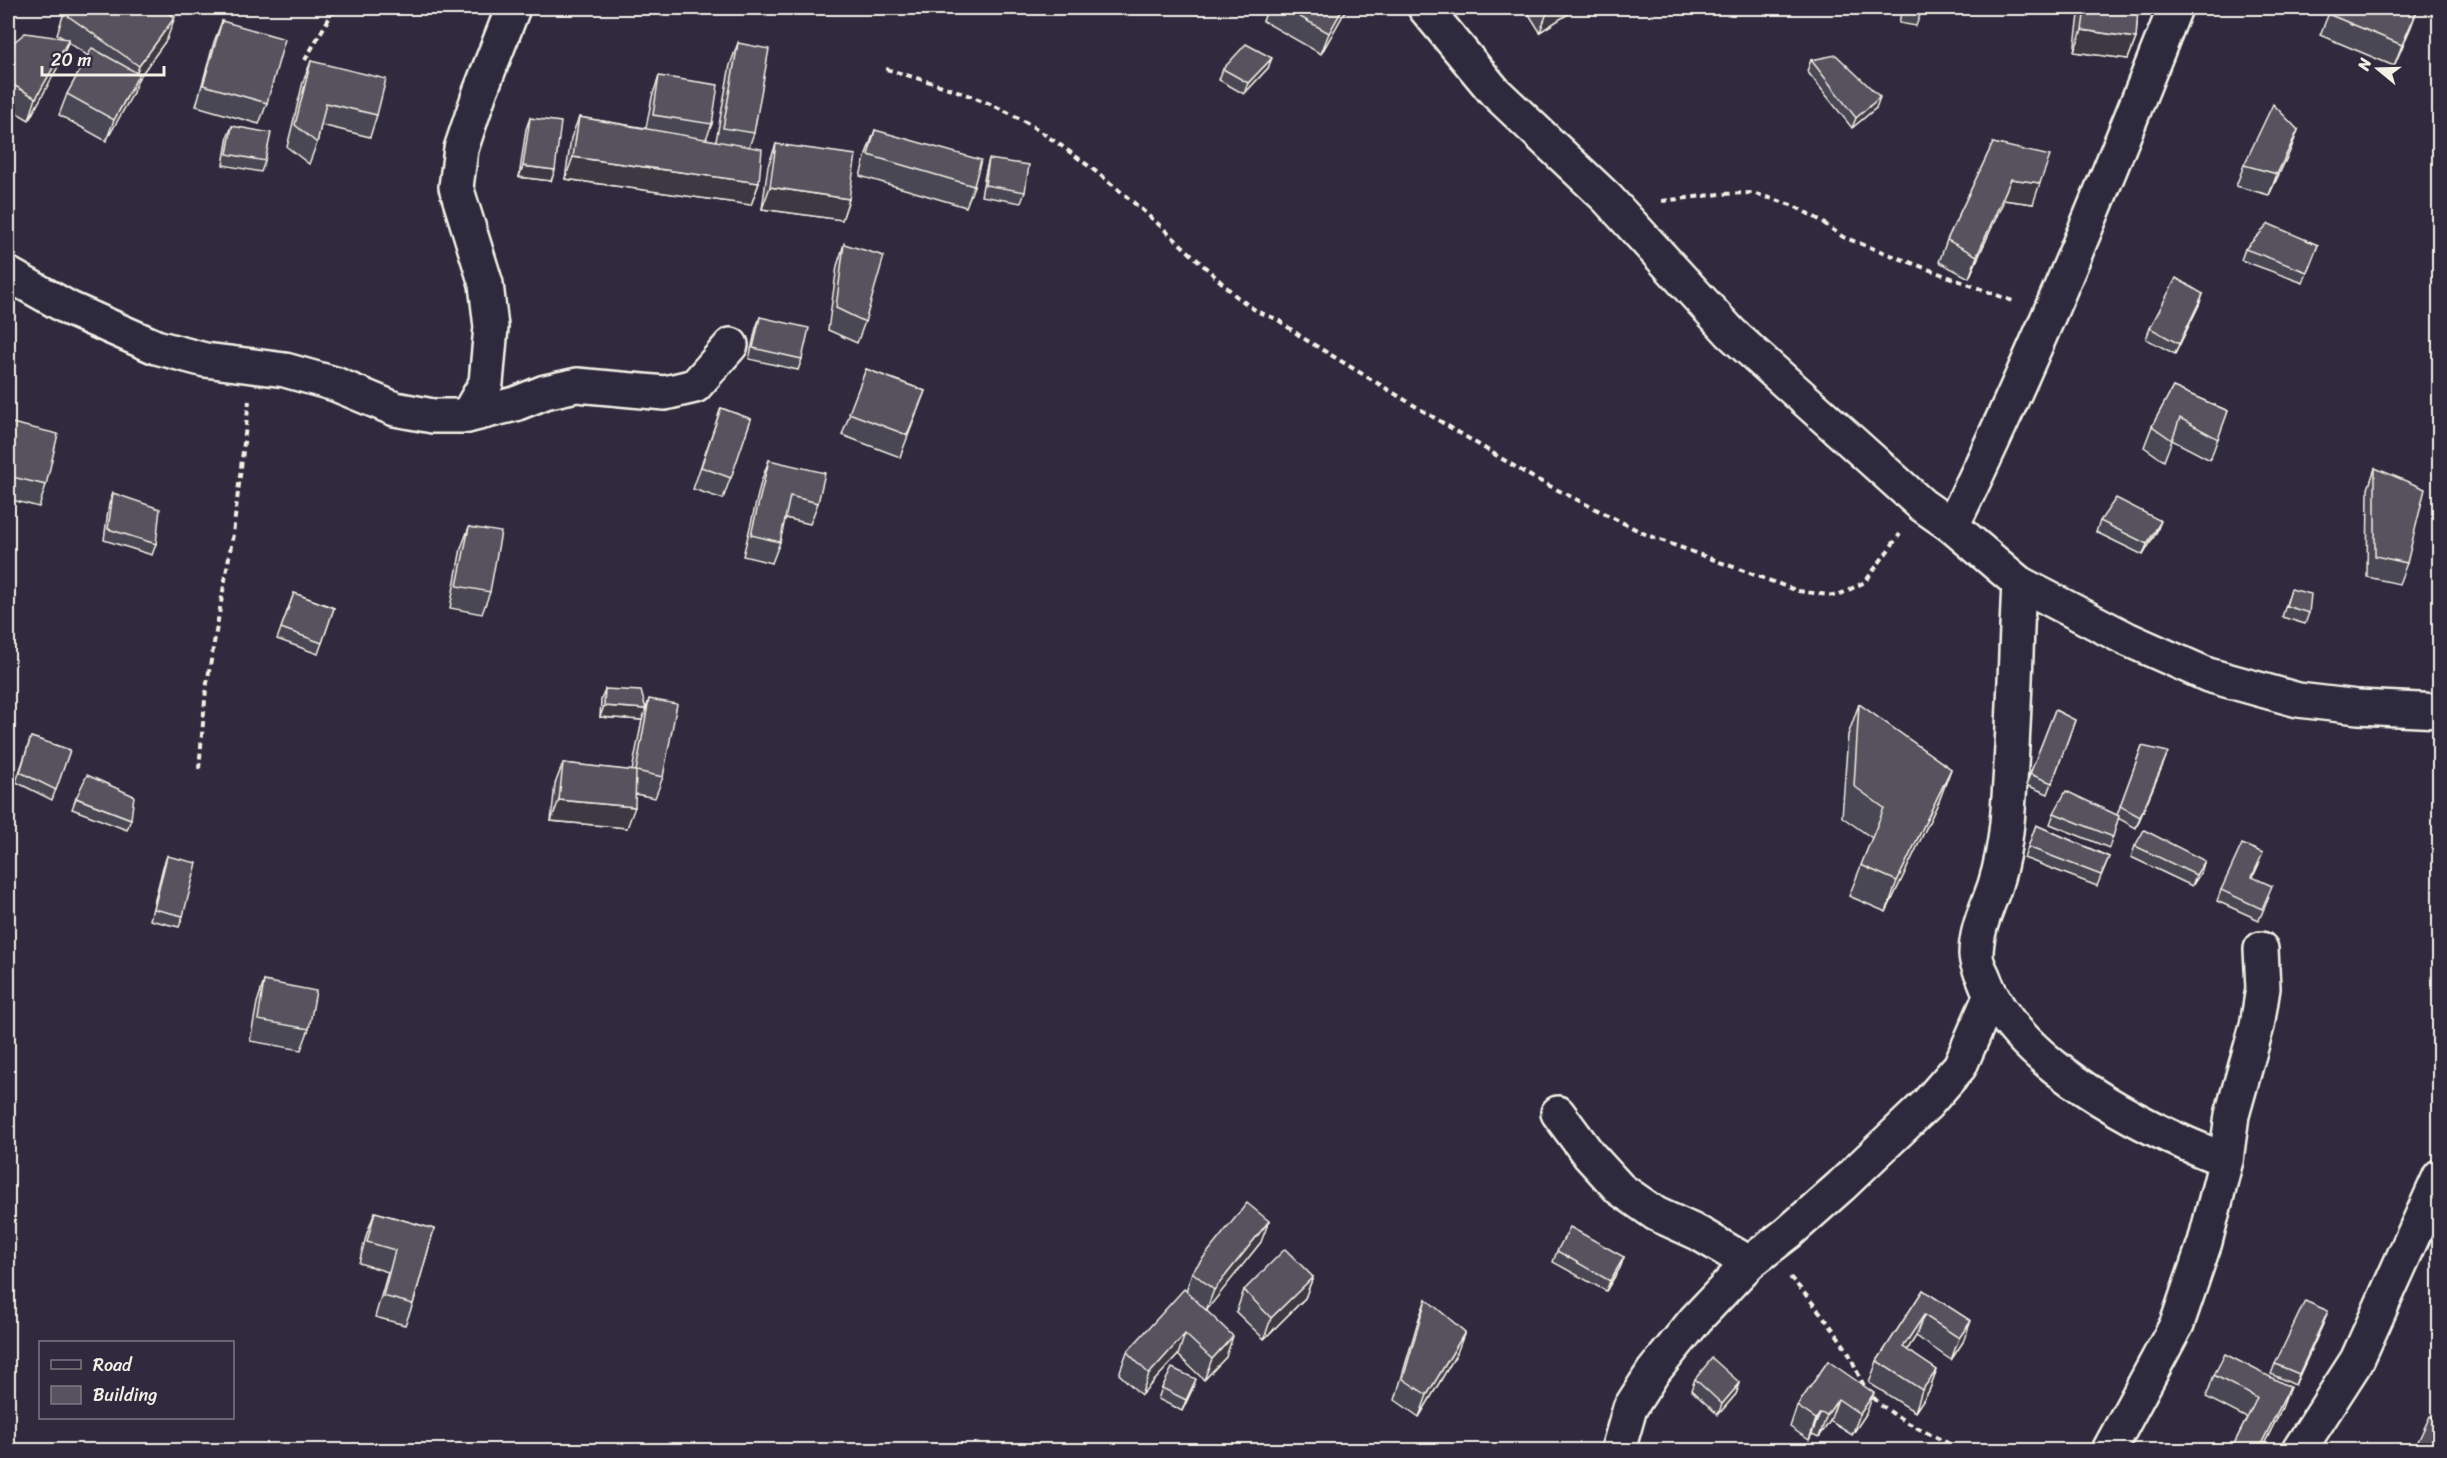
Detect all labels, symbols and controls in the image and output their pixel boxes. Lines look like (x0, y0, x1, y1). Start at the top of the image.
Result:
scale bar (42, 39, 164, 77)
north arrow (2348, 39, 2408, 99)
text: 20 m (51, 44, 91, 76)
text: N (2348, 53, 2380, 75)
legend (39, 1341, 234, 1419)
text: Road (93, 1349, 133, 1381)
text: Building (93, 1379, 157, 1411)

